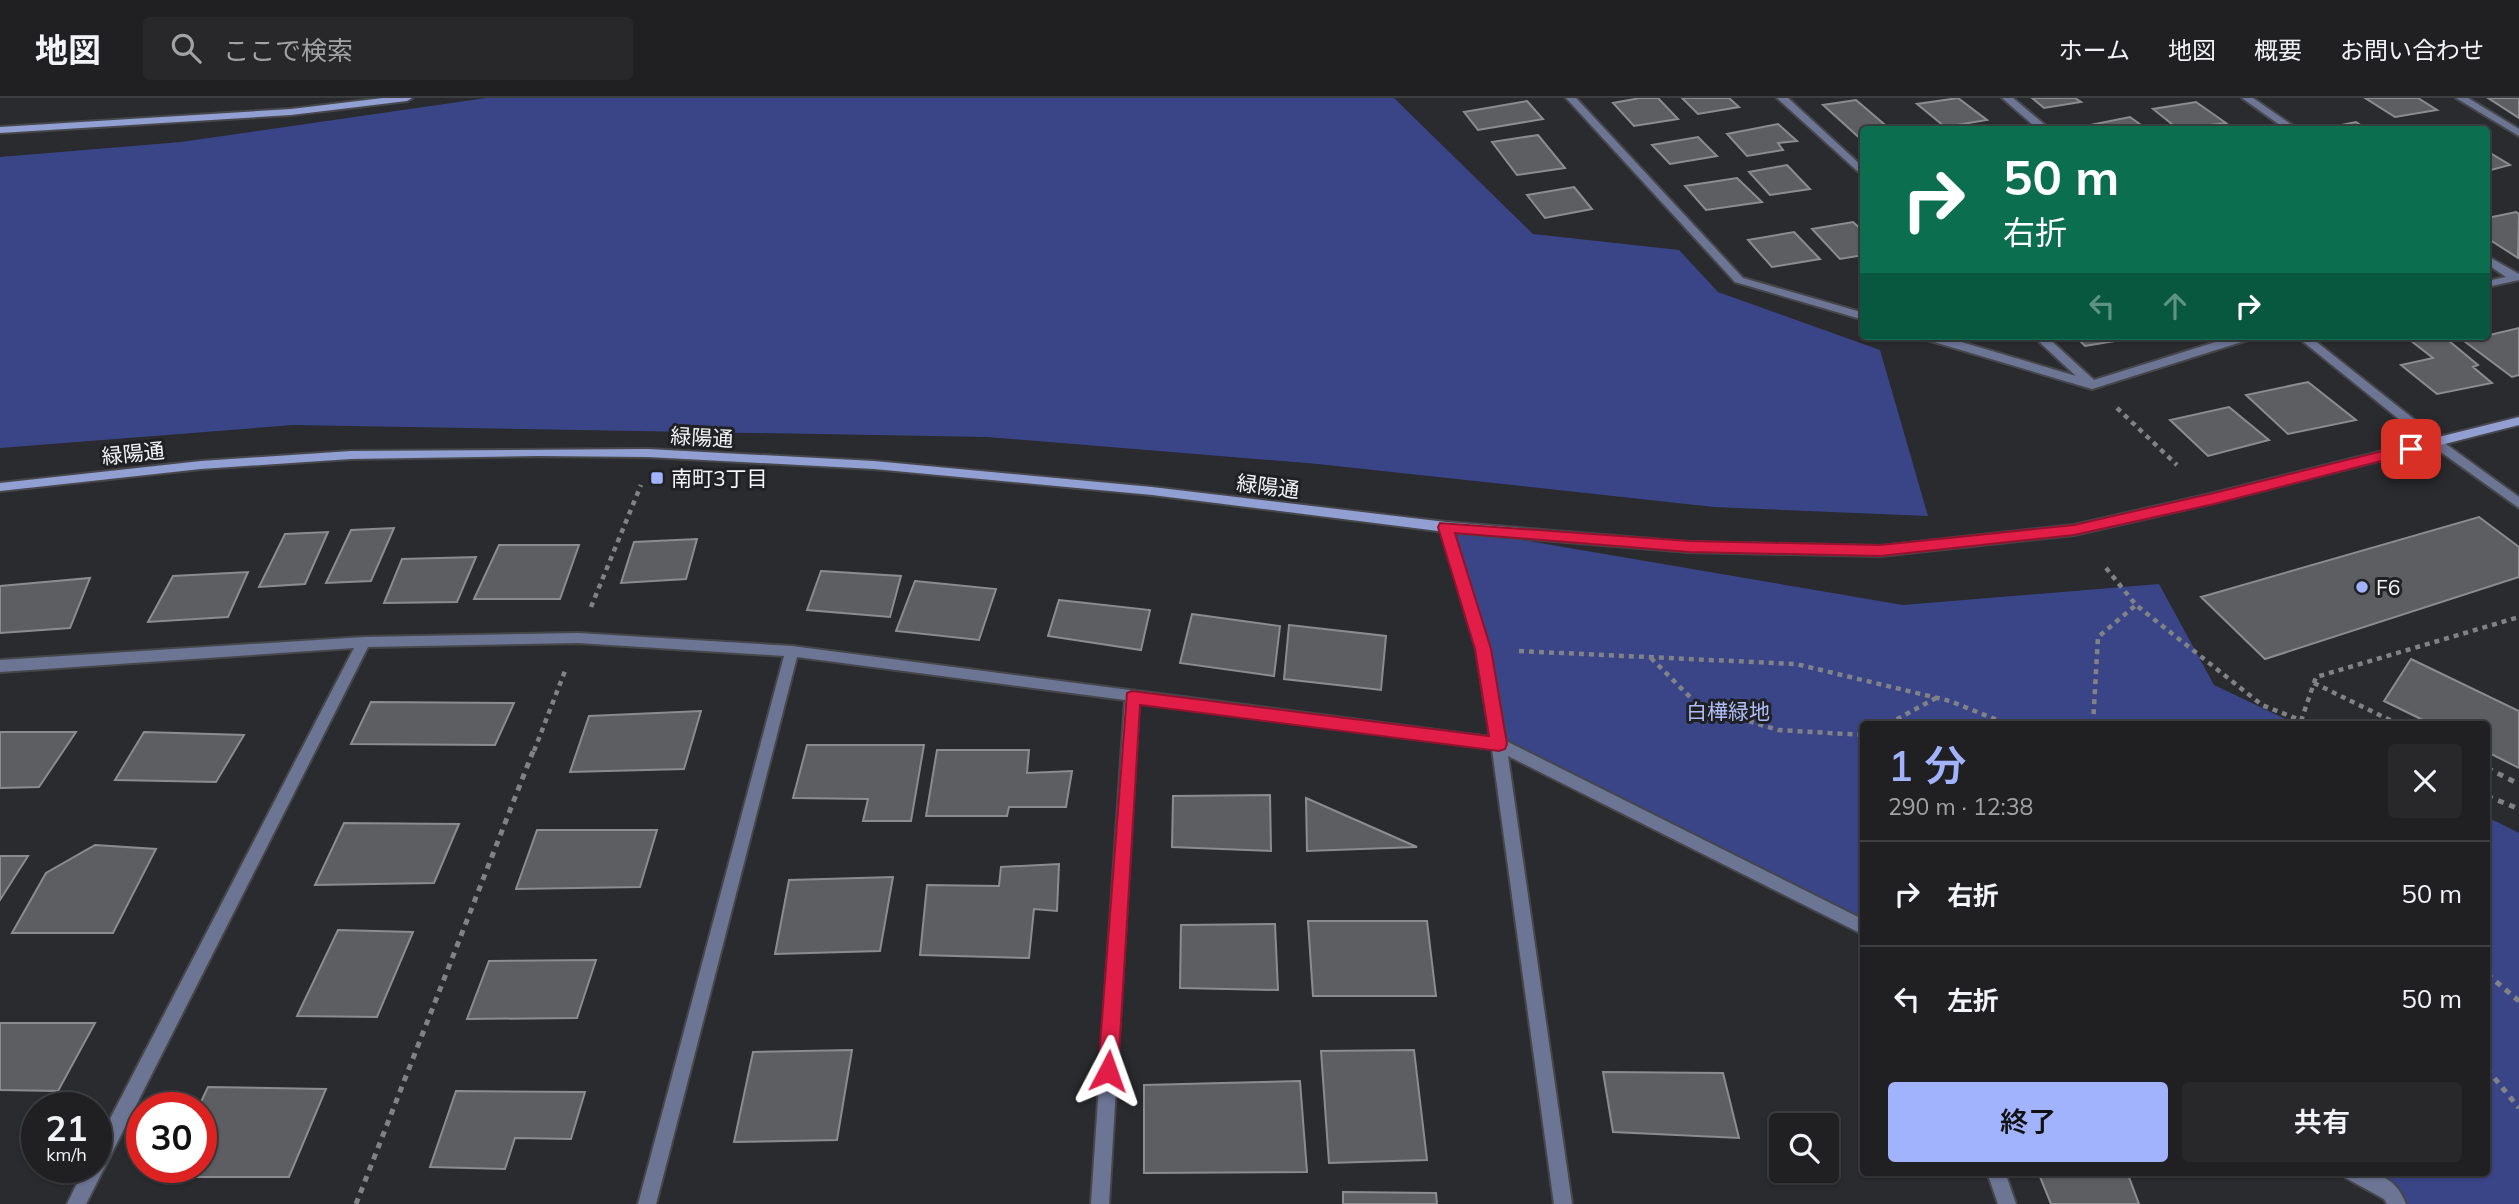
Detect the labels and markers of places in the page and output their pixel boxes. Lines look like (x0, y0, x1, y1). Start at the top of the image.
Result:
pin (2381, 419, 2441, 479)
place label: 南町3丁目 (671, 465, 768, 491)
marker: 南町3丁目 (649, 470, 665, 486)
place label: F6 (2376, 574, 2400, 600)
marker: F6 (2354, 579, 2370, 595)

